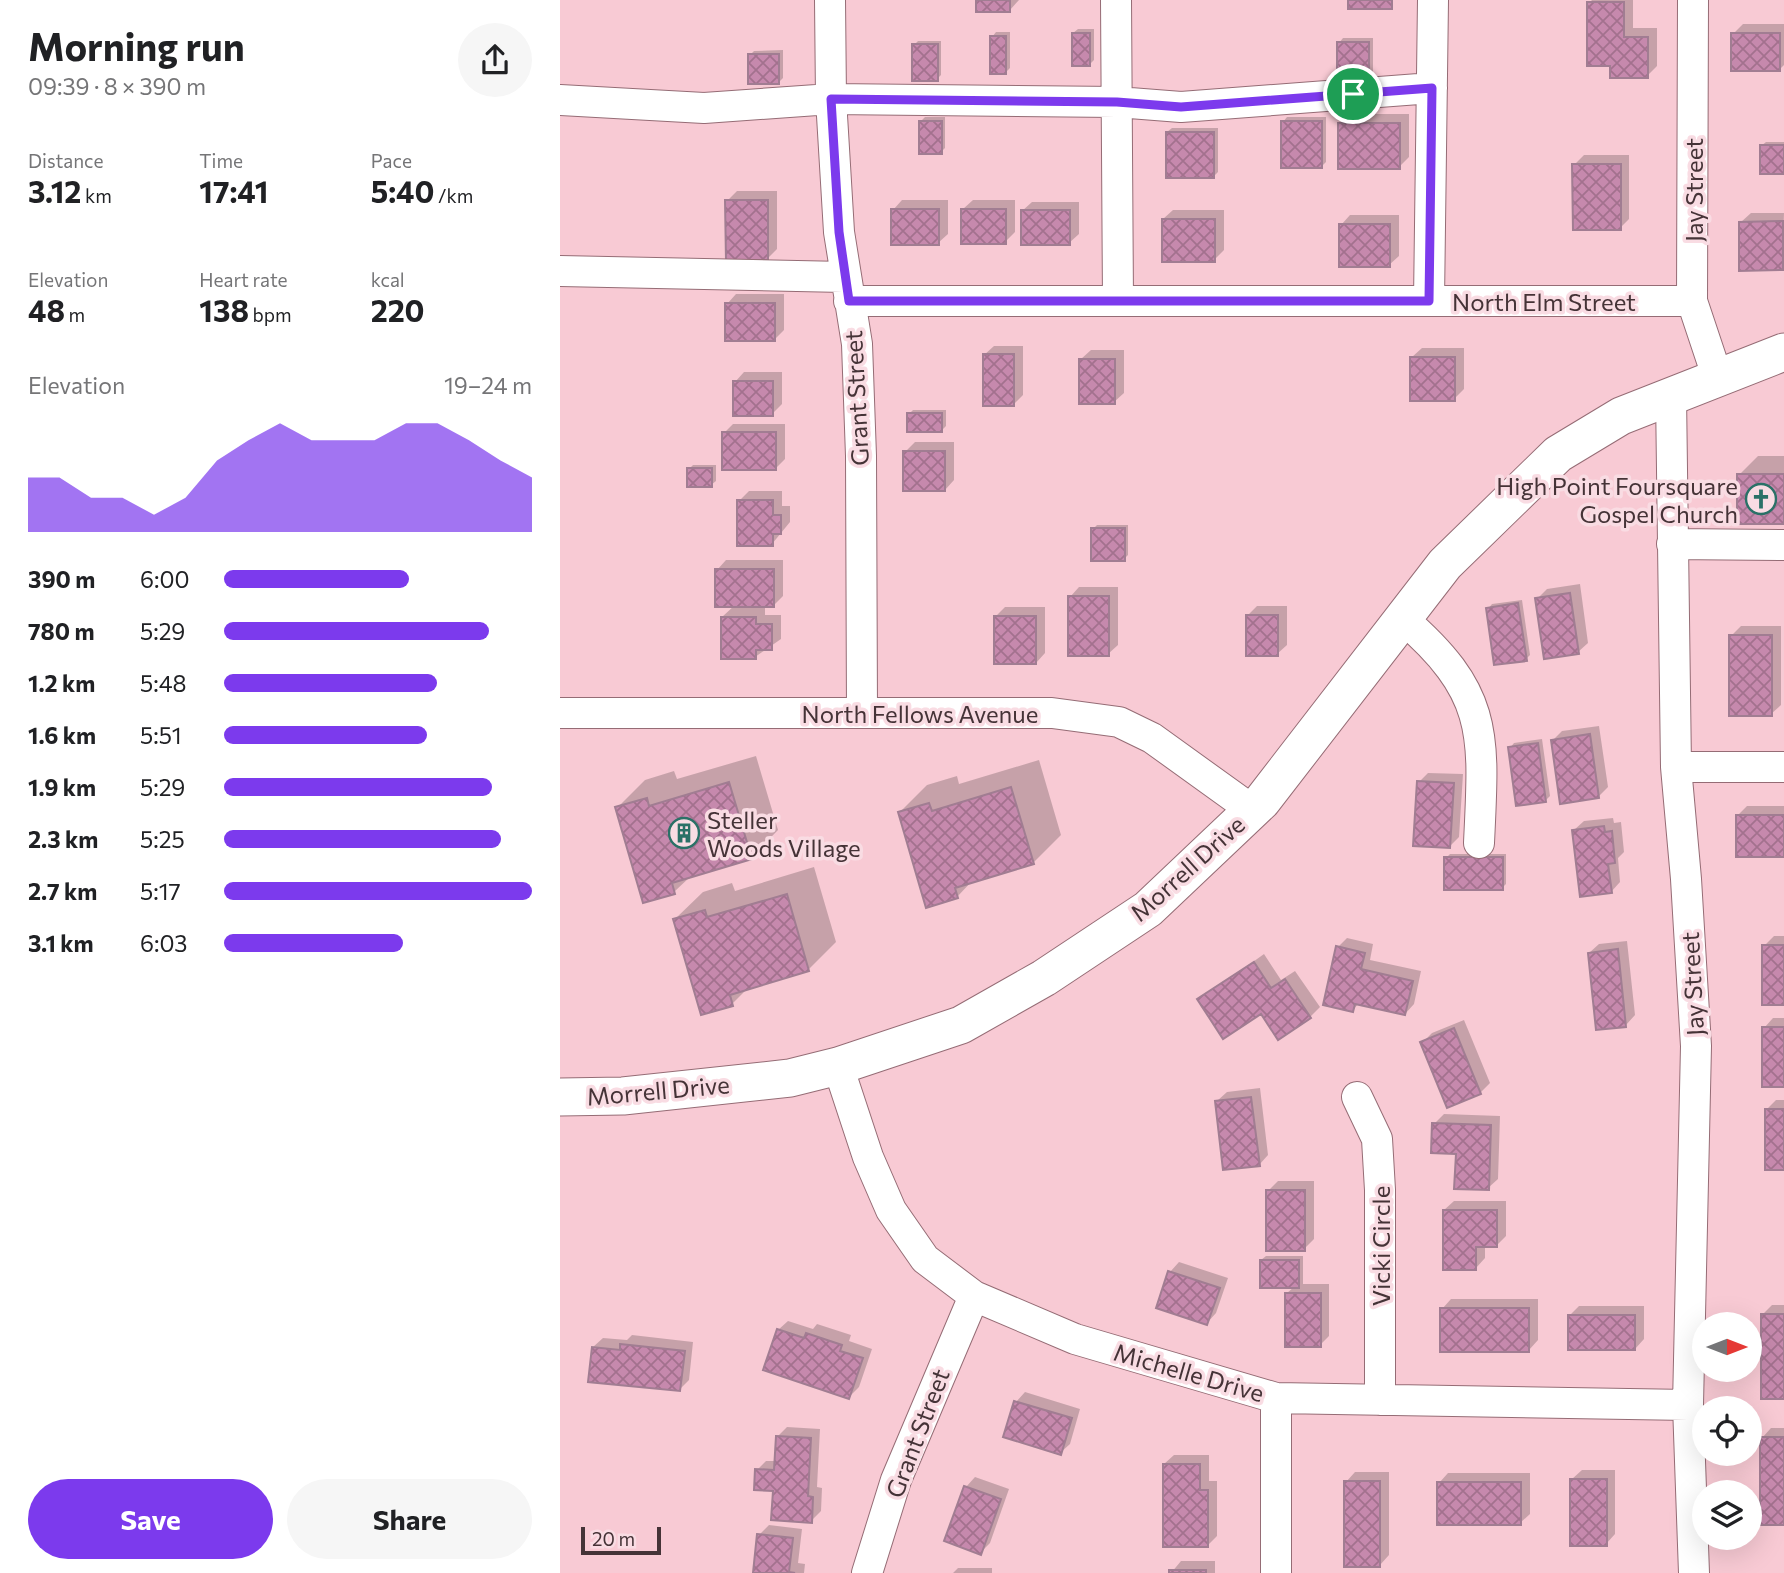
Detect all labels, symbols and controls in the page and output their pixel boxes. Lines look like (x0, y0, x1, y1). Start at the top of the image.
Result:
text: Morning run (28, 22, 245, 69)
button: share (458, 23, 532, 97)
pin (1323, 64, 1383, 124)
text: 09:39 · 8 × 390 m (28, 72, 206, 100)
icon: arrive (1334, 75, 1372, 113)
street label: Jay Street (1679, 138, 1708, 242)
text: Distance (28, 149, 104, 172)
text: Time (199, 149, 243, 172)
text: Pace (371, 149, 412, 172)
text: 3.12 (28, 172, 81, 209)
text: 17:41 (199, 172, 268, 209)
text: 5:40 (371, 172, 434, 209)
text: km (81, 184, 112, 207)
text: /km (434, 184, 473, 207)
text: Elevation (28, 268, 108, 291)
text: Heart rate (199, 268, 288, 291)
text: kcal (371, 268, 405, 291)
street label: North Elm Street (1452, 287, 1636, 316)
text: 48 (28, 291, 65, 328)
text: 138 (199, 291, 249, 328)
text: 220 (371, 291, 425, 328)
text: m (65, 303, 85, 326)
text: bpm (249, 303, 292, 326)
street label: Grant Street (838, 329, 874, 466)
text: Elevation (28, 371, 125, 399)
text: 19–24 m (444, 371, 532, 399)
place label: High Point Foursquare Gospel Church (1496, 471, 1738, 528)
church icon: High Point Foursquare Gospel Church (1744, 482, 1778, 516)
text: 390 m (28, 565, 95, 593)
text: 6:00 (140, 565, 189, 593)
text: 780 m (28, 617, 94, 645)
text: 5:29 (140, 617, 185, 645)
text: 1.2 km (28, 669, 95, 697)
text: 5:48 (140, 669, 186, 697)
street label: North Fellows Avenue (802, 699, 1038, 728)
text: 1.6 km (28, 721, 96, 749)
text: 5:51 (140, 721, 182, 749)
text: 1.9 km (28, 773, 96, 801)
text: 5:29 (140, 773, 185, 801)
place label: Steller Woods Village (707, 805, 861, 862)
street label: Morrell Drive (1124, 809, 1250, 927)
building icon: Steller Woods Village (667, 816, 701, 850)
text: 2.3 km (28, 825, 98, 853)
text: 5:25 (140, 825, 185, 853)
text: 2.7 km (28, 877, 97, 905)
text: 5:17 (140, 877, 181, 905)
text: 3.1 km (28, 929, 94, 957)
text: 6:03 (140, 929, 187, 957)
street label: Jay Street (1675, 931, 1709, 1037)
street label: Morrell Drive (585, 1069, 731, 1111)
street label: Vicki Circle (1366, 1186, 1395, 1306)
north arrow (1692, 1312, 1762, 1382)
map controls (1692, 1312, 1762, 1550)
street label: Michelle Drive (1111, 1337, 1267, 1407)
street label: Grant Street (879, 1364, 955, 1501)
button: locate (1692, 1396, 1762, 1466)
button: Save (28, 1479, 273, 1559)
button: Share (287, 1479, 532, 1559)
button: layers (1692, 1480, 1762, 1550)
scale bar (581, 1524, 662, 1556)
text: 20 m (592, 1527, 635, 1550)

